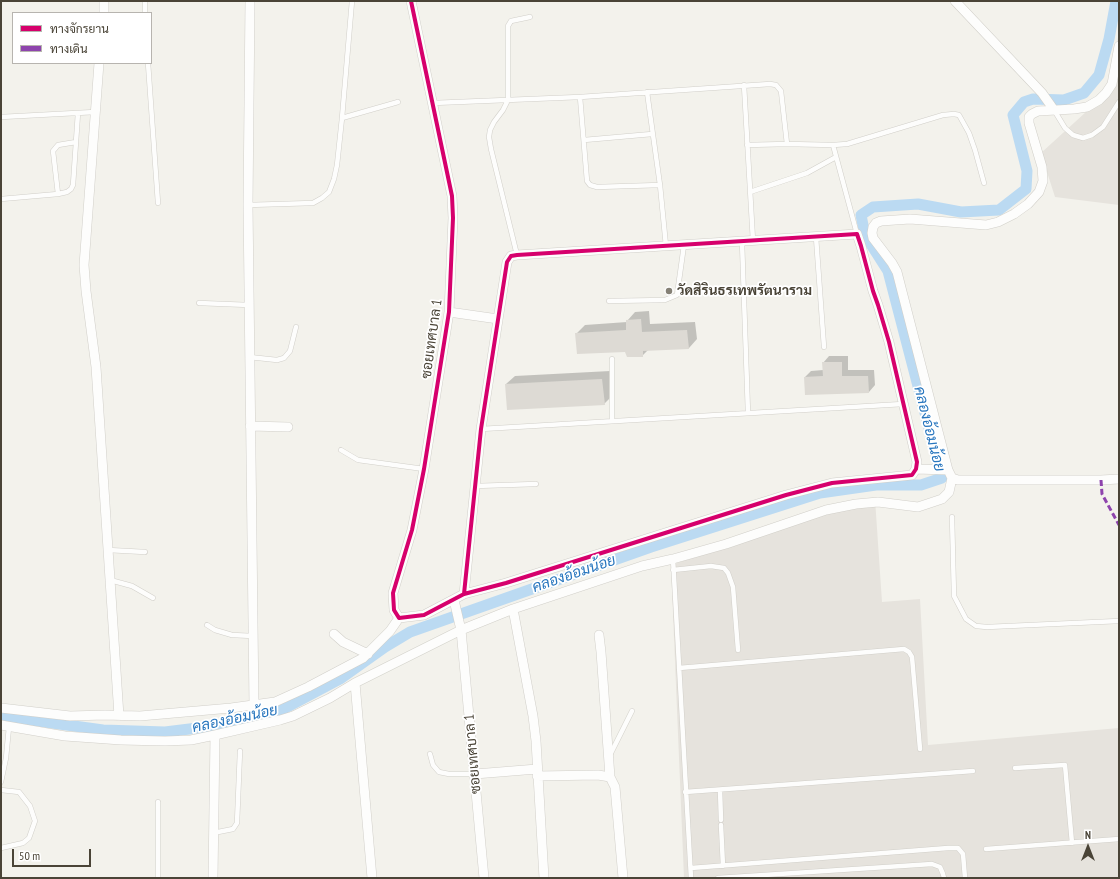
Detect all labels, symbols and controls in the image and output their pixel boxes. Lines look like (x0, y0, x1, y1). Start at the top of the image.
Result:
legend (12, 12, 152, 64)
text: ทางจักรยาน (50, 21, 109, 36)
text: ทางเดิน (50, 41, 88, 56)
place label: วัดสิรินธรเทพรัตนาราม (677, 283, 812, 299)
marker: วัดสิรินธรเทพรัตนาราม (664, 286, 674, 296)
street label: ซอยเทศบาล 1 (418, 298, 446, 380)
water label: คลองอ้อมน้อย (910, 385, 948, 473)
water label: คลองอ้อมน้อย (530, 551, 618, 597)
water label: คลองอ้อมน้อย (191, 701, 279, 737)
street label: ซอยเทศบาล 1 (461, 713, 485, 795)
north arrow (1068, 827, 1108, 867)
text: N (1085, 828, 1091, 842)
scale bar (14, 841, 93, 867)
text: 50 m (19, 848, 40, 863)

